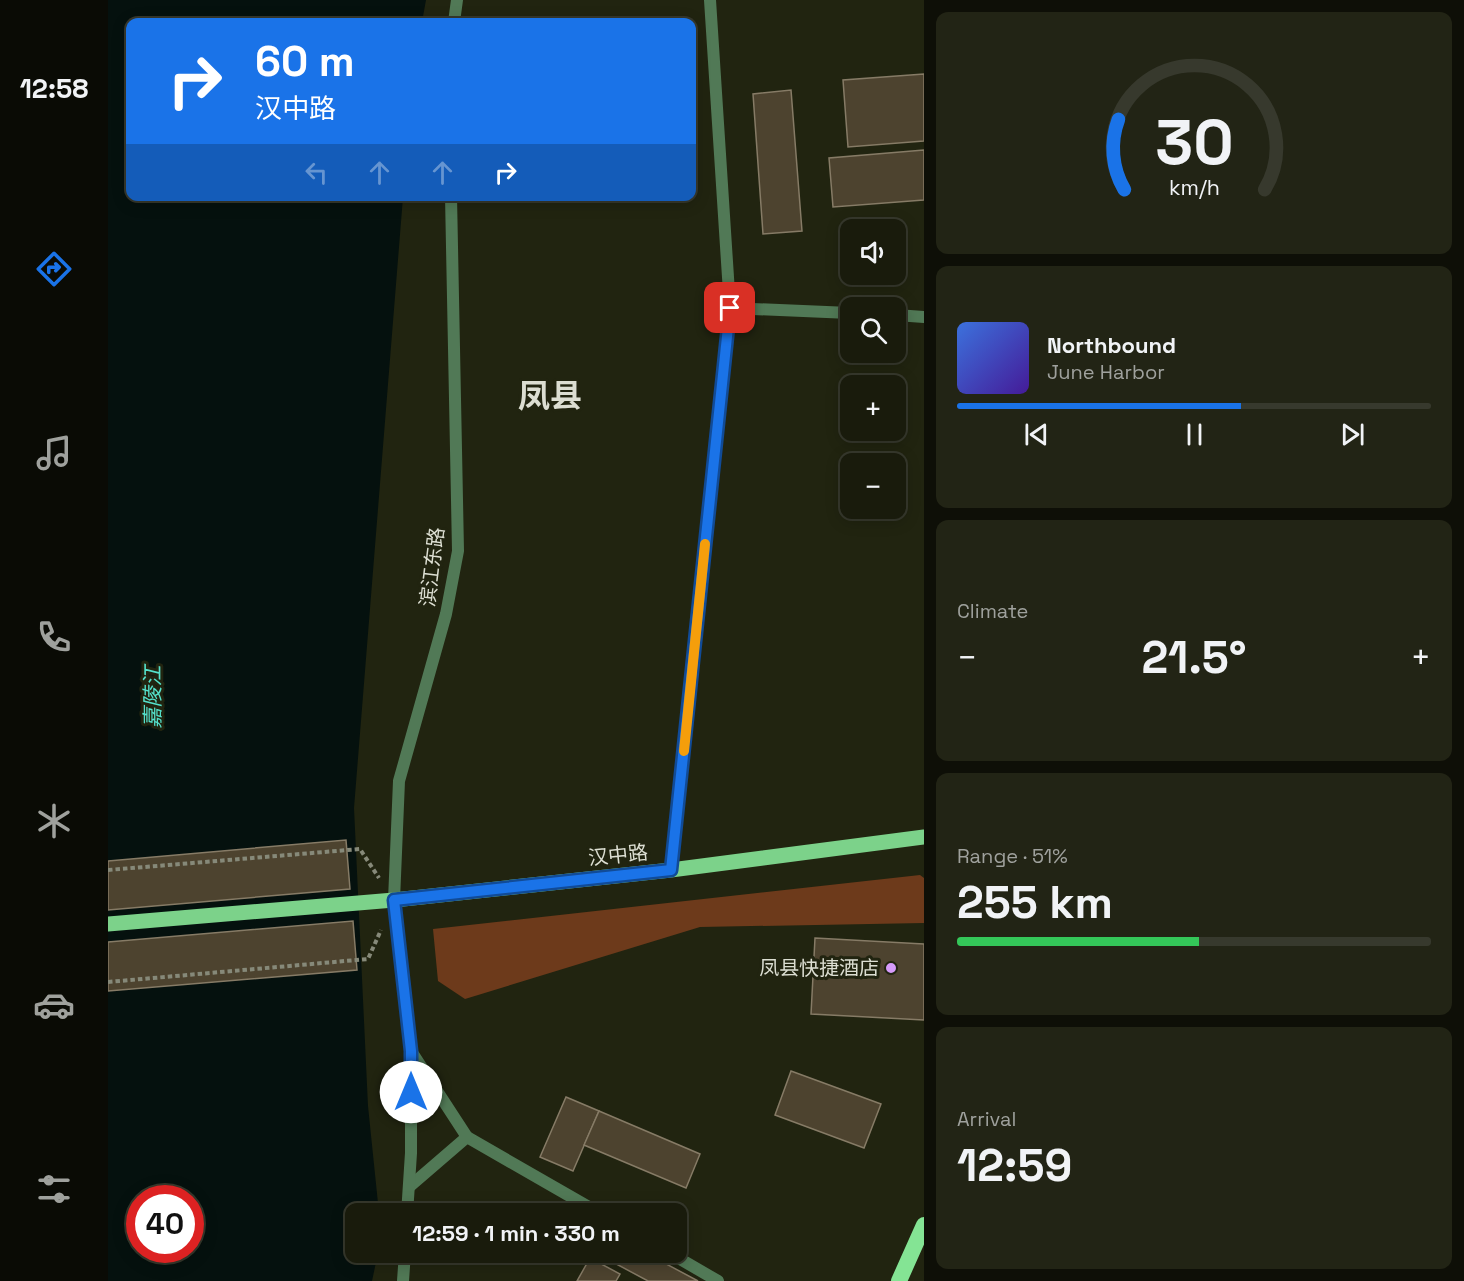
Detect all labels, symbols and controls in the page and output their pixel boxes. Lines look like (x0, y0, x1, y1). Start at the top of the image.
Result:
text: 60 m (255, 35, 355, 88)
icon: right (156, 42, 234, 120)
text: 12:58 (20, 71, 88, 106)
text: 汉中路 (255, 91, 336, 126)
text: 30 (1155, 103, 1233, 182)
icon: left (300, 156, 333, 189)
icon: ahead (363, 156, 396, 189)
icon: ahead (426, 156, 459, 189)
icon: right (489, 156, 522, 189)
text: km/h (1168, 174, 1220, 201)
map controls (840, 219, 906, 519)
button: sound (840, 219, 906, 285)
icon: directions (33, 248, 75, 290)
pin (704, 282, 755, 333)
icon: arrive (713, 291, 746, 324)
button: search (840, 297, 906, 363)
text: Northbound (1047, 331, 1176, 359)
text: June Harbor (1047, 359, 1165, 385)
button: + (840, 375, 906, 441)
district label: 凤县 (518, 376, 582, 416)
icon: previous (1020, 418, 1053, 451)
icon: pause (1178, 418, 1211, 451)
icon: next (1336, 418, 1369, 451)
icon: music (33, 432, 75, 474)
button: − (840, 453, 906, 519)
street label: 滨江东路 (414, 526, 450, 608)
text: Climate (957, 598, 1028, 624)
icon: phone (33, 616, 75, 658)
text: 21.5° (1141, 629, 1247, 686)
text: − (957, 637, 977, 679)
text: + (1411, 637, 1431, 679)
water label: 嘉陵江 (139, 664, 166, 729)
icon: climate (33, 800, 75, 842)
street label: 汉中路 (587, 839, 649, 871)
text: Range · 51% (957, 843, 1068, 869)
text: 255 km (957, 874, 1113, 931)
place label: 凤县快捷酒店 (759, 955, 879, 981)
marker: 凤县快捷酒店 (884, 961, 898, 975)
icon: car (33, 984, 75, 1026)
position arrow (379, 1060, 443, 1124)
text: Arrival (957, 1106, 1016, 1132)
text: 12:59 (957, 1137, 1072, 1194)
icon: filters (33, 1168, 75, 1210)
speed limit sign: 40 (126, 1185, 204, 1263)
text: 12:59 · 1 min · 330 m (412, 1219, 620, 1247)

